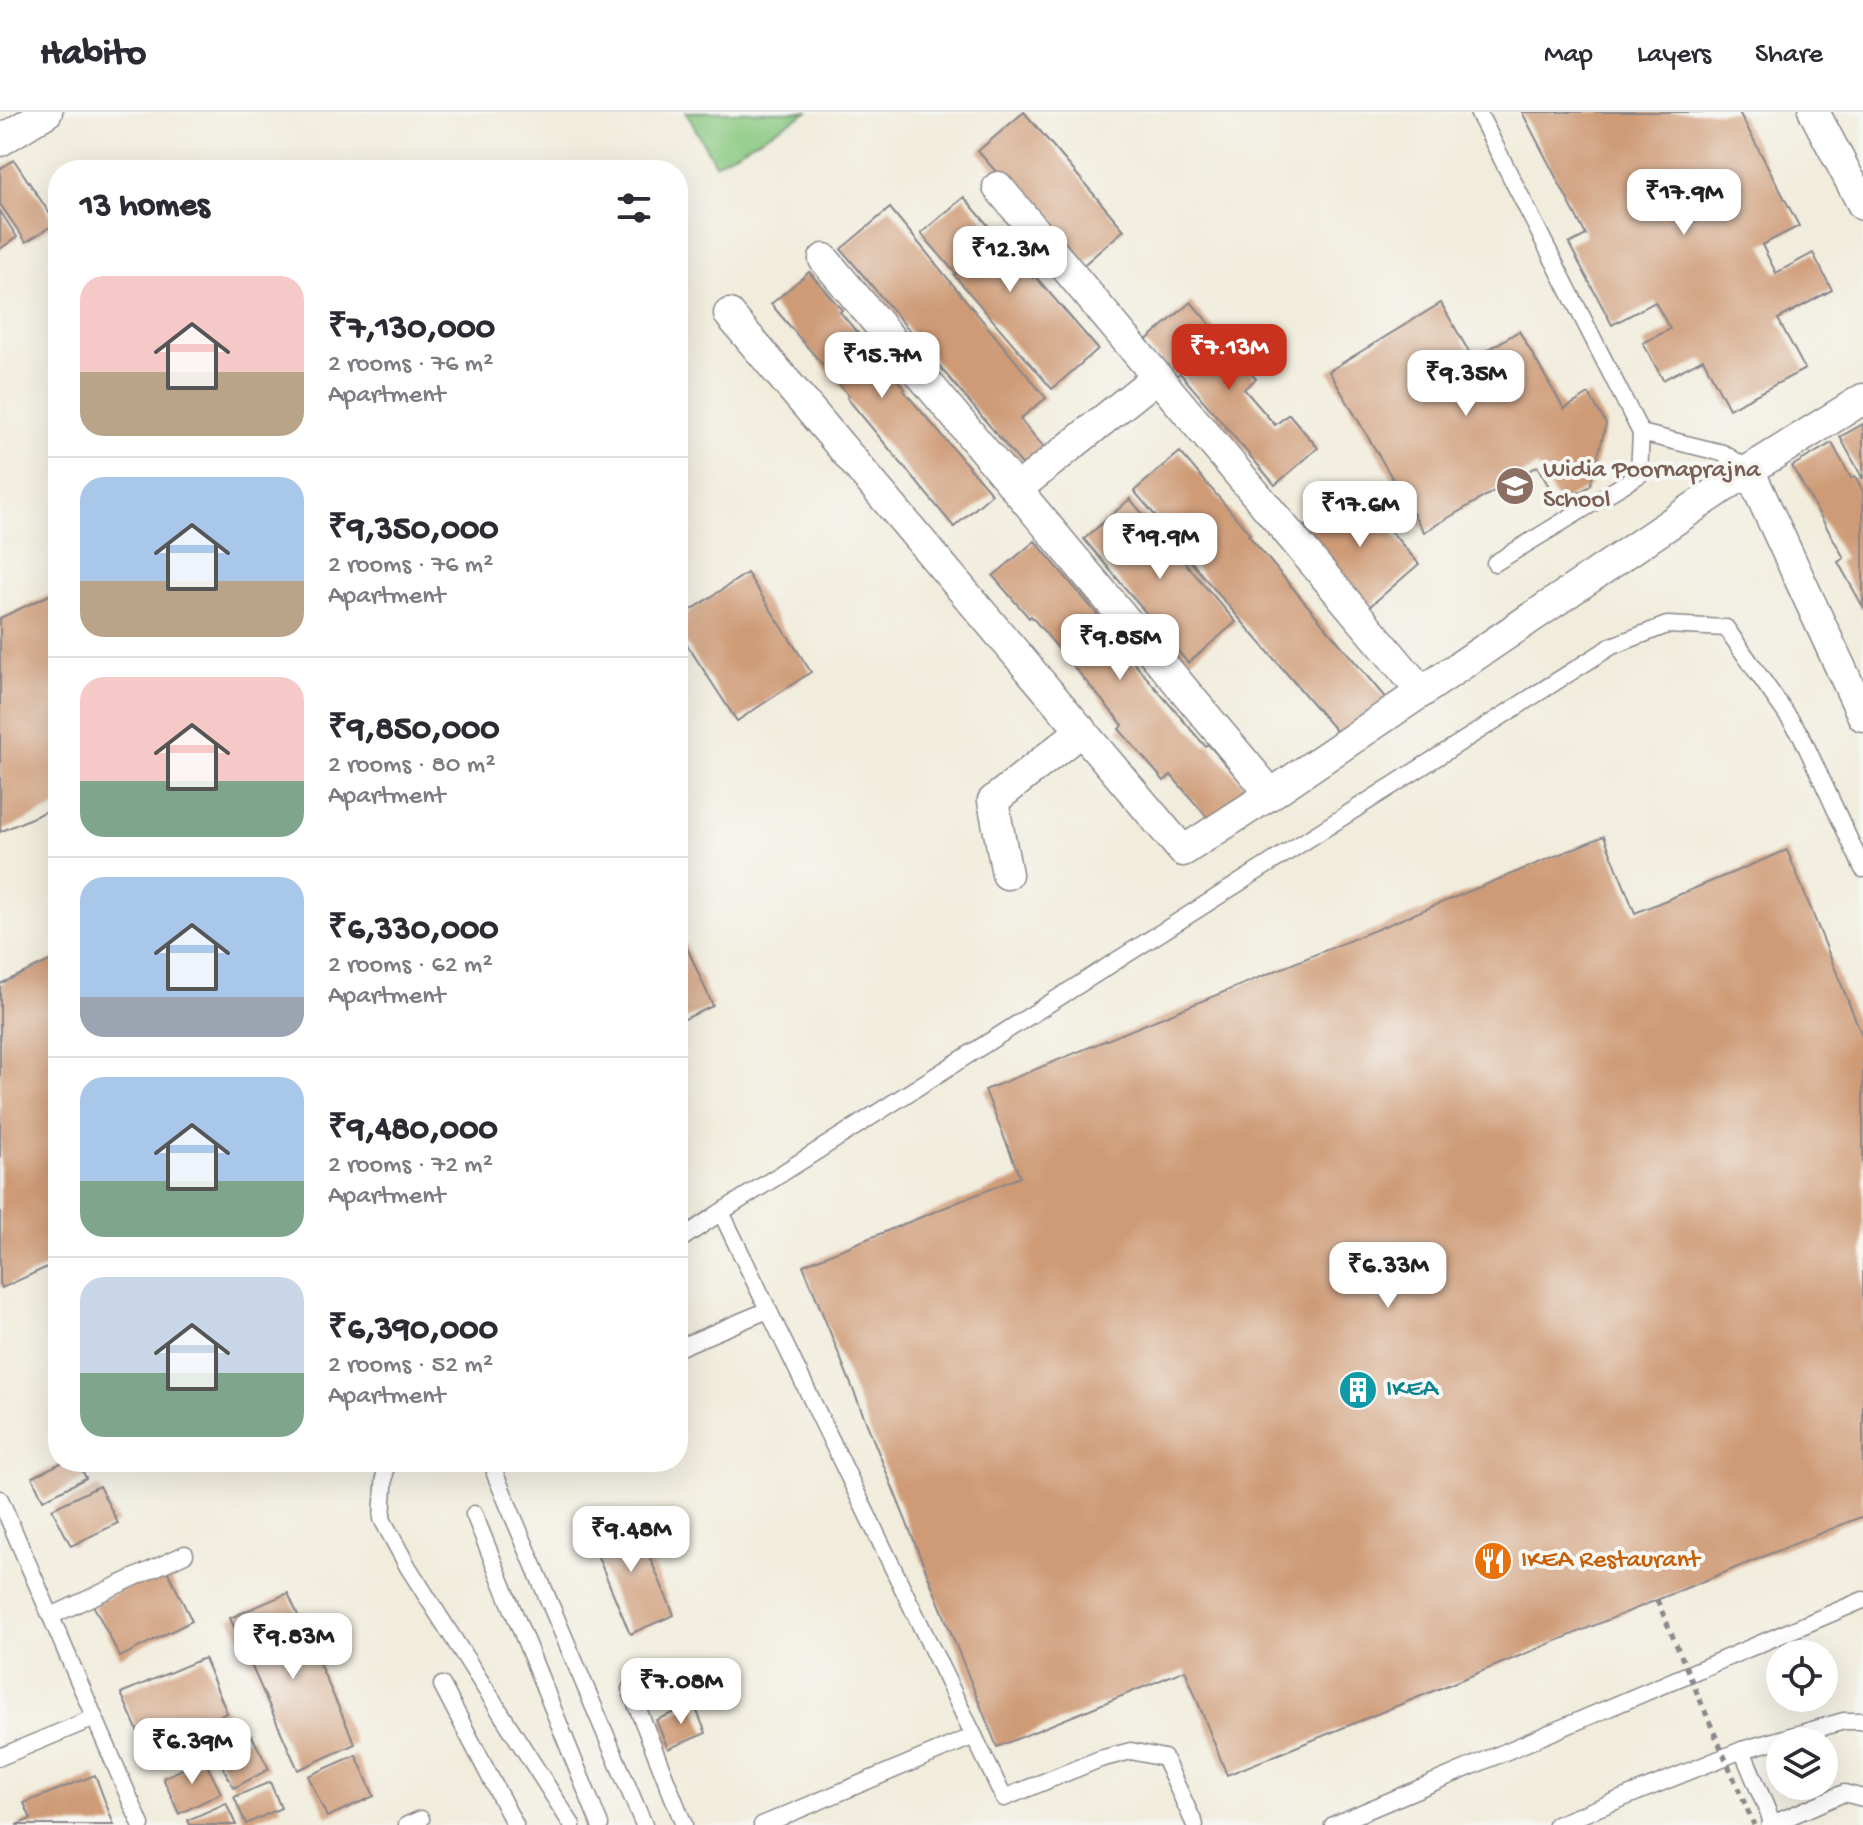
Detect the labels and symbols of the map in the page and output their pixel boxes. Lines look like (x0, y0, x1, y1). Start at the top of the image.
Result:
pin: ₹17.9M (1619, 169, 1749, 237)
pin: ₹12.3M (945, 226, 1075, 294)
pin: ₹7.13M (1164, 324, 1294, 392)
pin: ₹15.7M (817, 332, 947, 400)
pin: ₹9.35M (1401, 350, 1531, 418)
place label: Widia Poornaprajna School (1543, 456, 1762, 517)
school or university icon: Widia Poornaprajna School (1494, 465, 1536, 507)
pin: ₹17.6M (1295, 481, 1425, 549)
pin: ₹19.9M (1095, 513, 1225, 581)
pin: ₹9.85M (1055, 614, 1185, 682)
pin: ₹6.33M (1323, 1242, 1453, 1310)
building icon: IKEA (1337, 1369, 1379, 1411)
place label: IKEA (1386, 1375, 1440, 1406)
pin: ₹9.48M (566, 1506, 696, 1574)
restaurant icon: IKEA Restaurant (1472, 1540, 1514, 1582)
place label: IKEA Restaurant (1521, 1546, 1702, 1577)
pin: ₹9.83M (228, 1613, 358, 1681)
pin: ₹7.08M (616, 1658, 746, 1726)
pin: ₹6.39M (127, 1718, 257, 1786)

